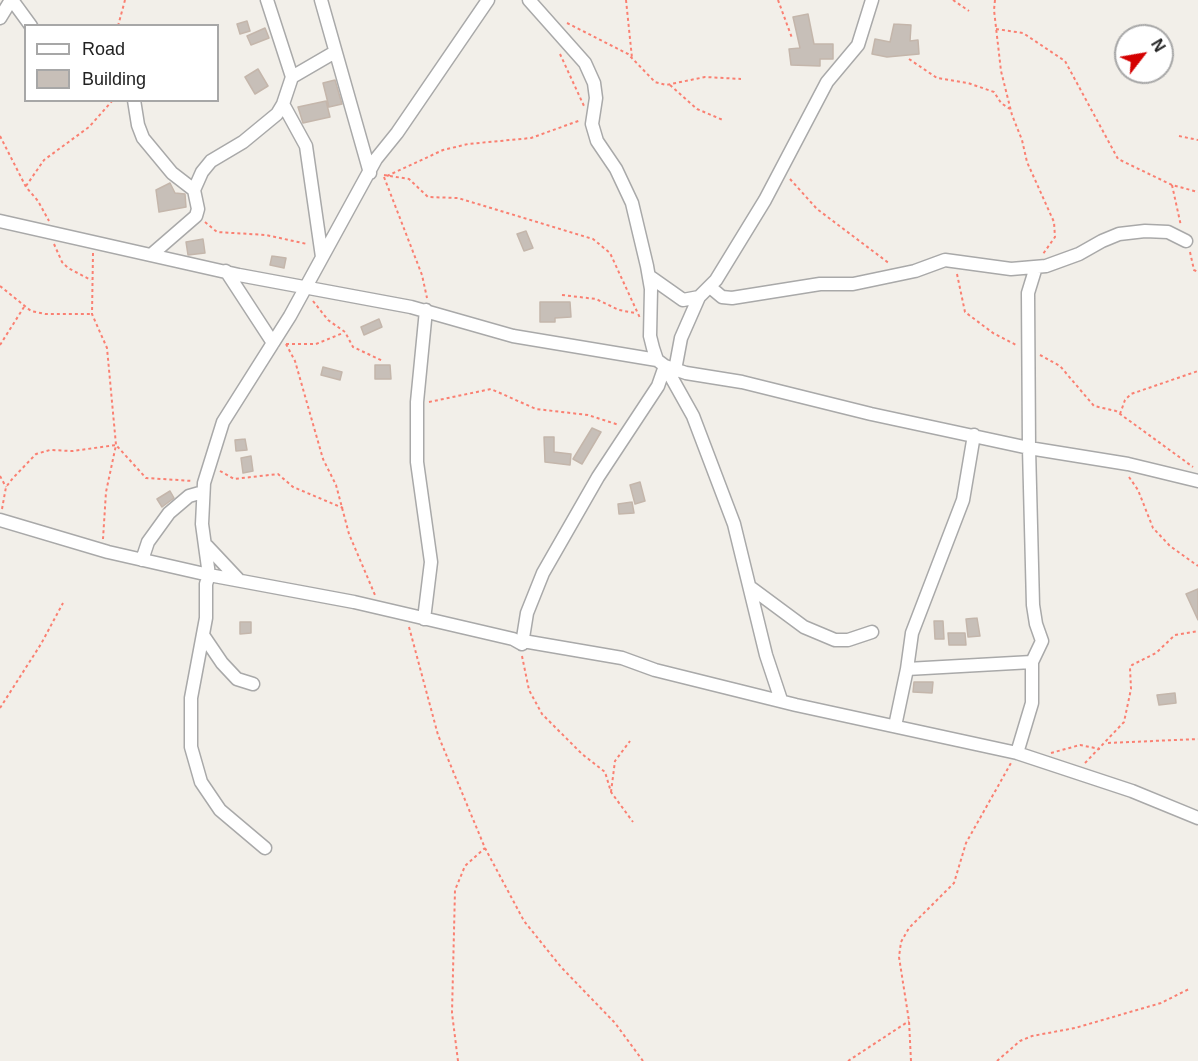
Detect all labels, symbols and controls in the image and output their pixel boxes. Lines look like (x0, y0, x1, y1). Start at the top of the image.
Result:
legend (24, 24, 219, 102)
north arrow (1114, 24, 1174, 84)
text: N (1148, 36, 1168, 55)
text: Road (82, 39, 125, 59)
text: Building (82, 69, 146, 89)

